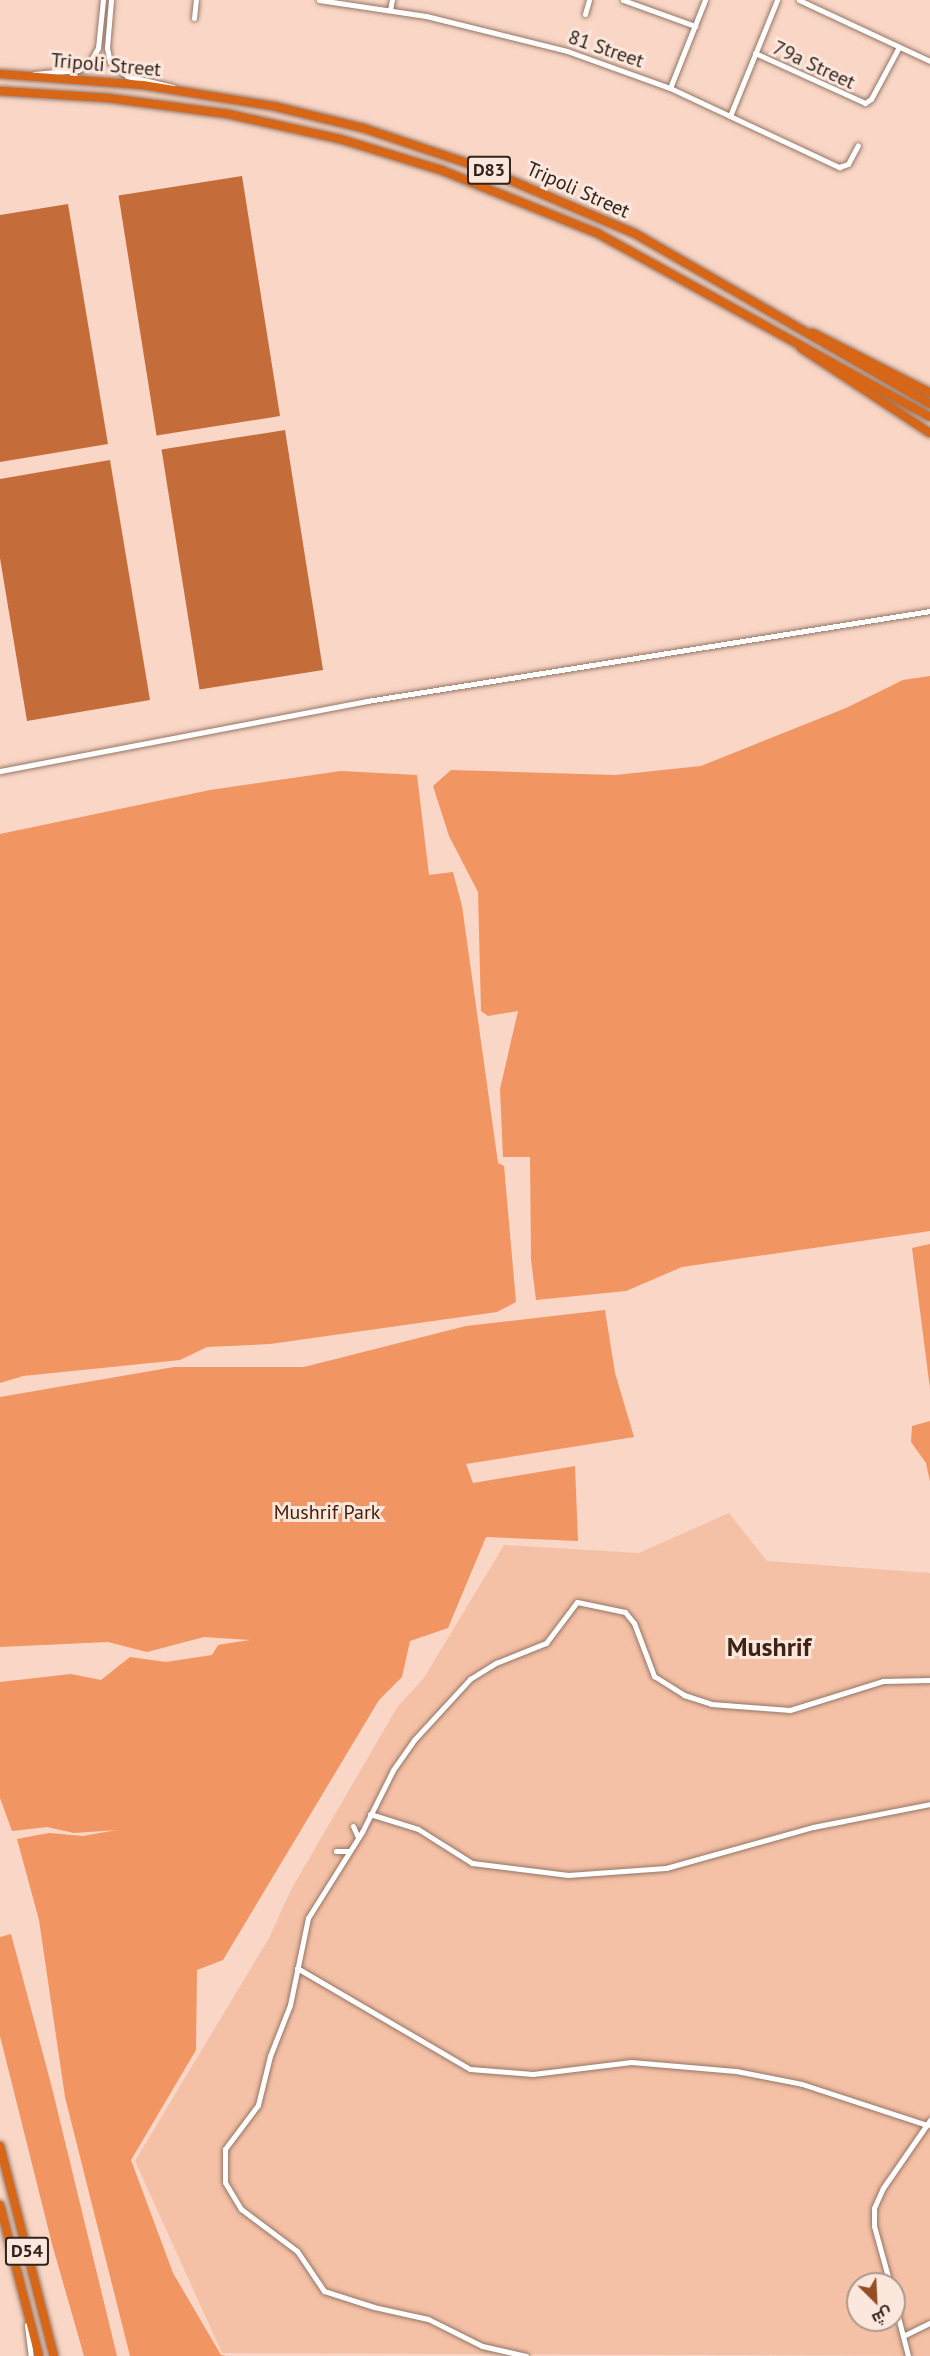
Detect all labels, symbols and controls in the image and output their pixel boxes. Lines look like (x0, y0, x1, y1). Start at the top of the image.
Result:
street label: 81 Street (565, 25, 647, 73)
street label: 79a Street (769, 35, 859, 95)
street label: Tripoli Street (50, 48, 162, 82)
road number: D83 (466, 155, 512, 185)
street label: Tripoli Street (523, 157, 633, 223)
park label: Mushrif Park (274, 1500, 380, 1524)
district label: Mushrif (727, 1631, 811, 1663)
road number: D54 (4, 2236, 50, 2266)
north arrow (846, 2272, 906, 2332)
text: ش (869, 2303, 896, 2330)

